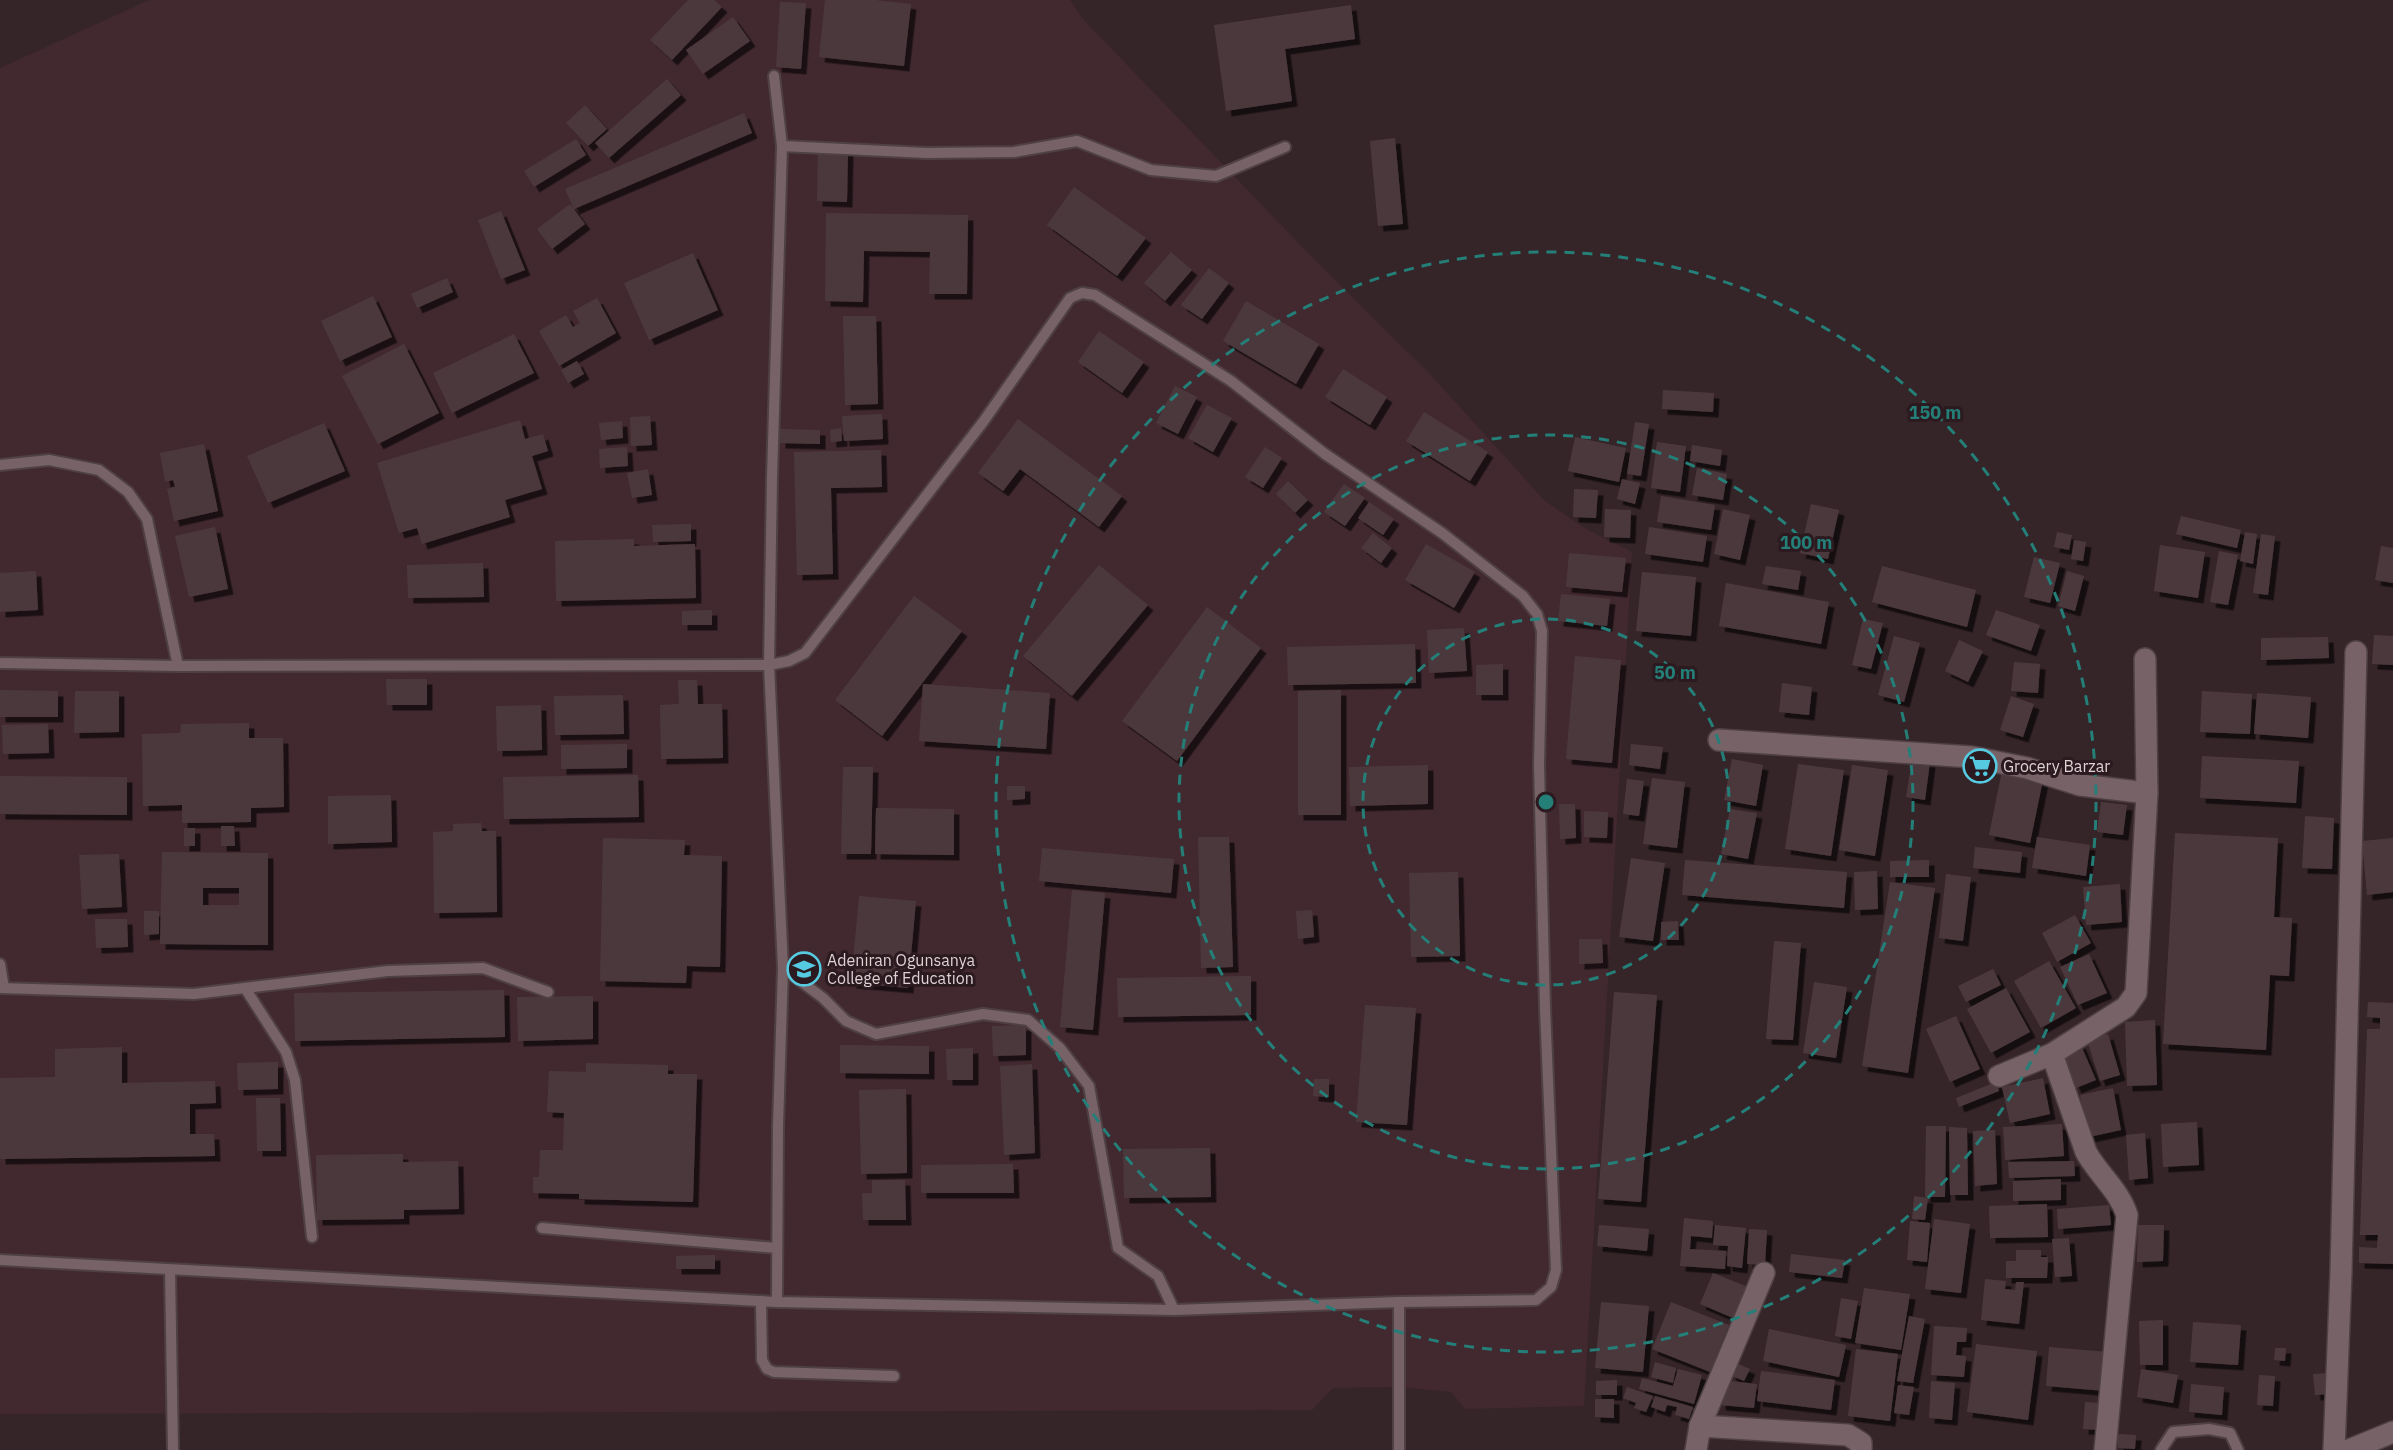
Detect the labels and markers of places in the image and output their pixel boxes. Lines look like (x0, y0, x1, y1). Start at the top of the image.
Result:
supermarket icon: Grocery Barzar (1962, 748, 1998, 784)
place label: Grocery Barzar (2003, 756, 2110, 776)
centre of rings (1536, 792, 1556, 812)
place label: Adeniran Ogunsanya College of Education (827, 950, 976, 988)
school or university icon: Adeniran Ogunsanya College of Education (786, 951, 822, 987)

